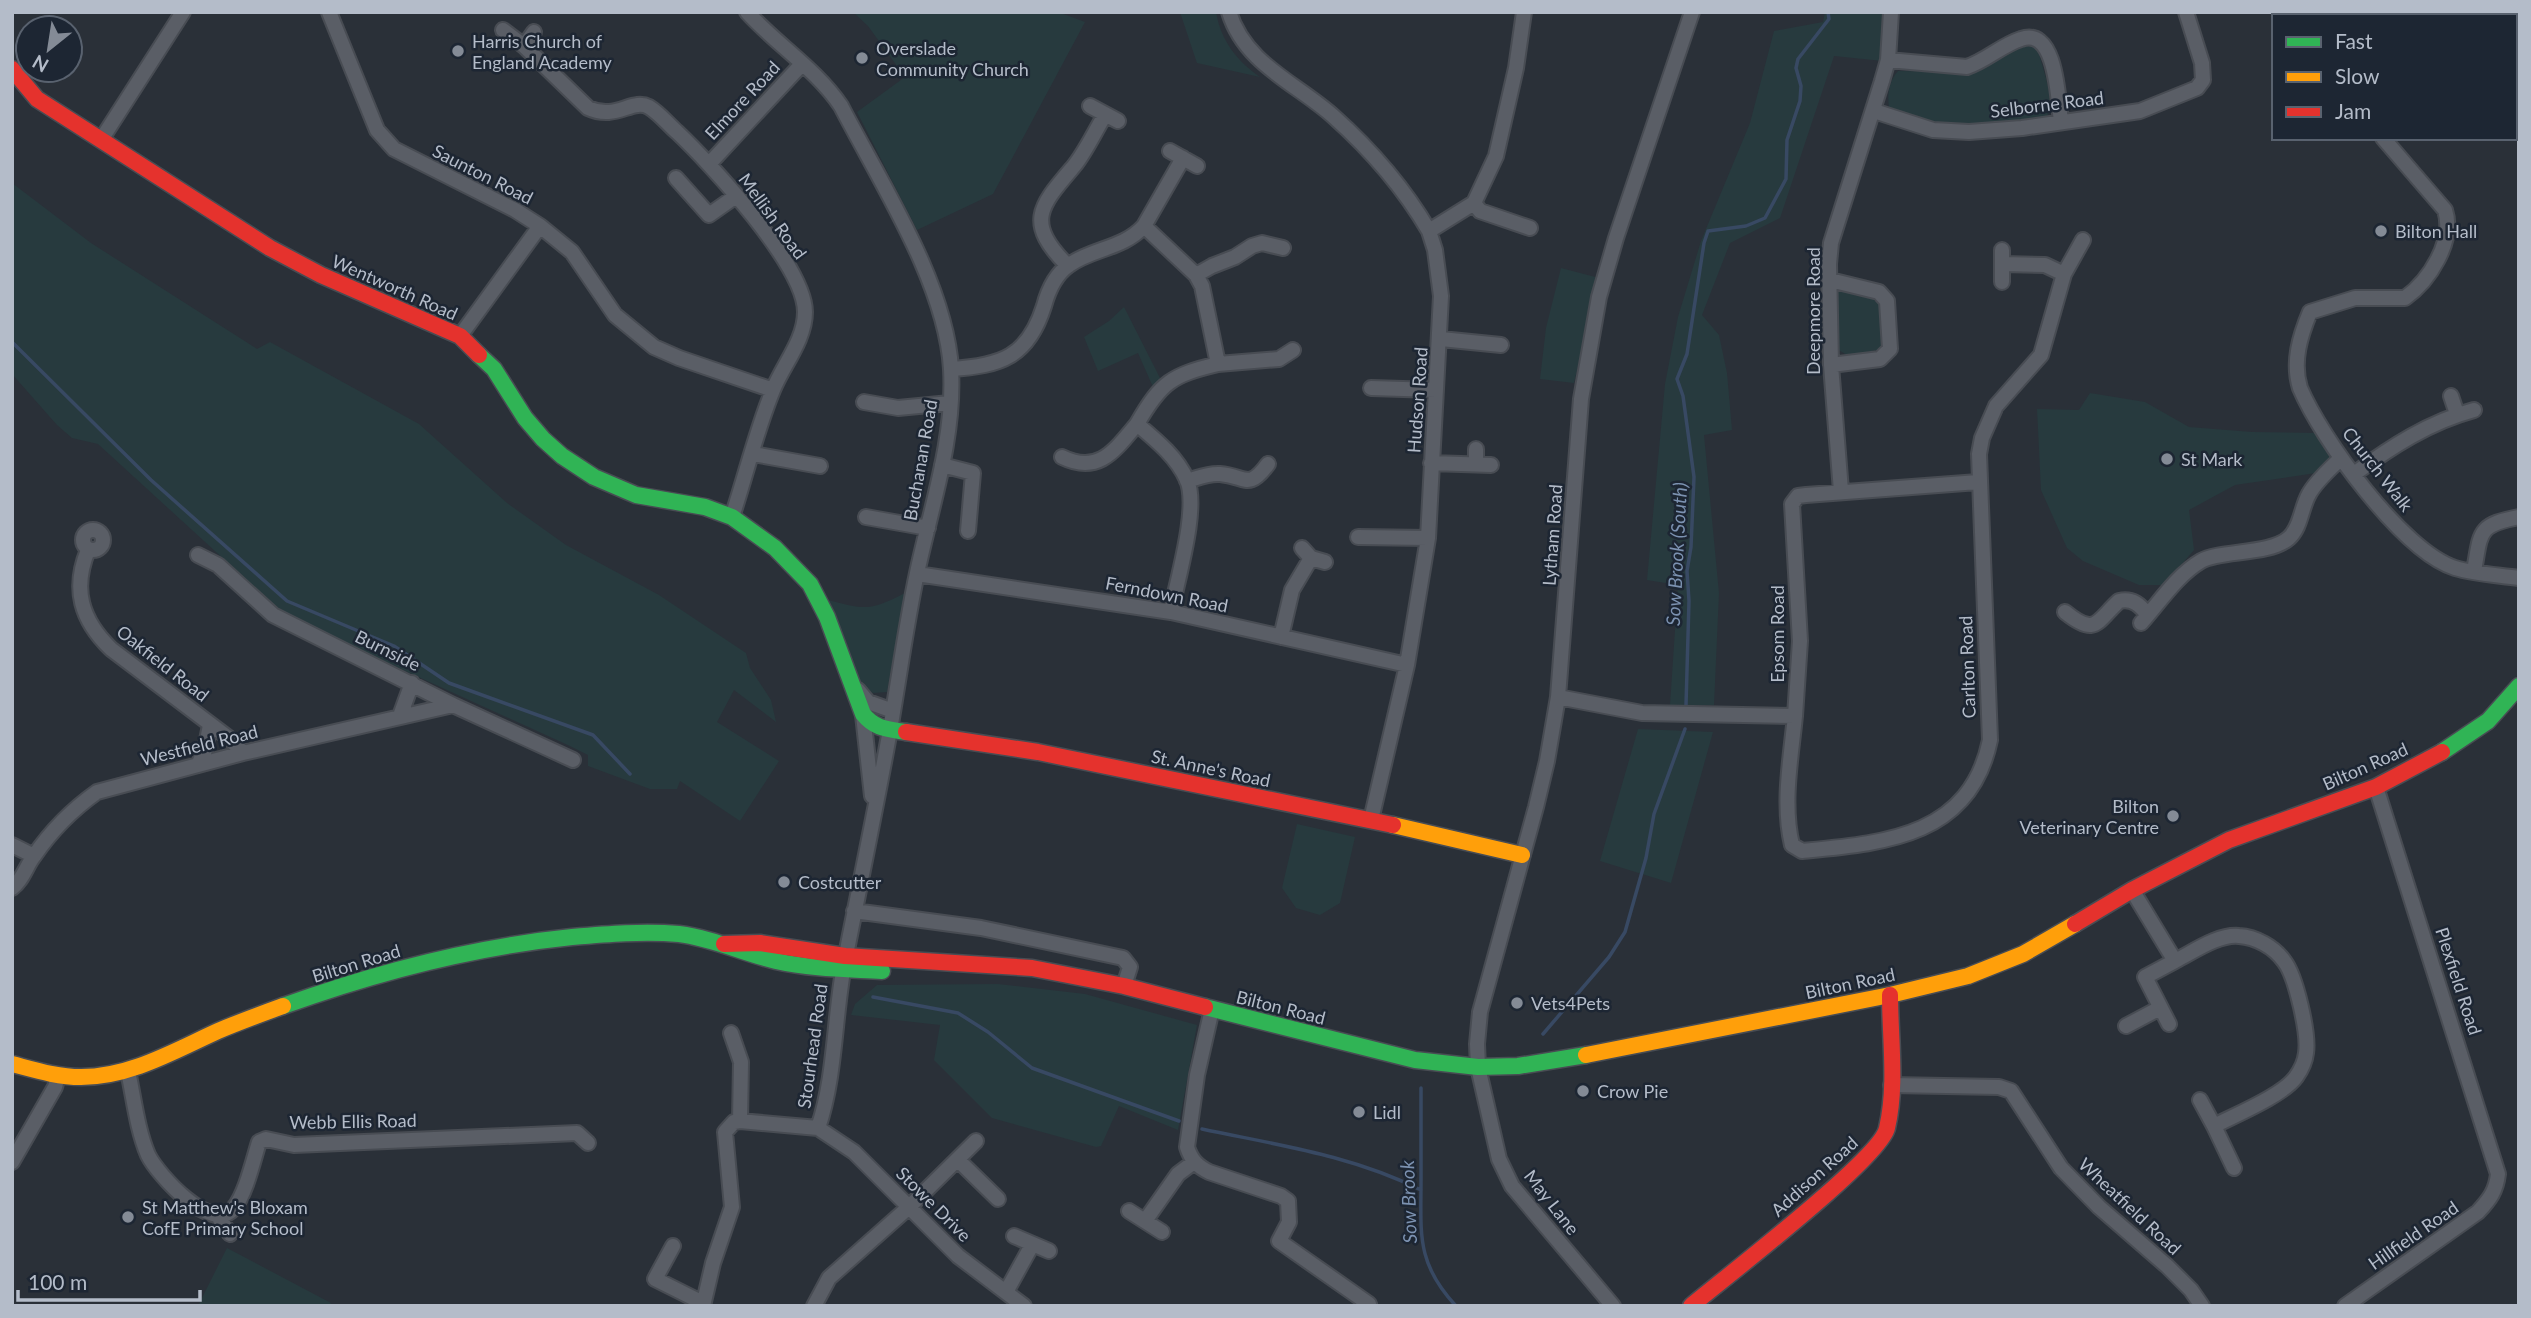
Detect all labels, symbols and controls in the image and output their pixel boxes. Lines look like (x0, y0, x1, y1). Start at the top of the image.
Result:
north arrow (14, 14, 84, 84)
legend (2272, 14, 2517, 140)
text: Fast (2335, 28, 2373, 53)
place label: Harris Church of England Academy (472, 30, 613, 73)
place label: Overslade Community Church (876, 37, 1029, 80)
marker: Harris Church of England Academy (450, 43, 466, 59)
marker: Overslade Community Church (854, 50, 870, 66)
text: N (28, 51, 52, 78)
street label: Elmore Road (700, 56, 784, 144)
text: Slow (2335, 63, 2380, 88)
street label: Selborne Road (1989, 86, 2105, 122)
text: Jam (2335, 98, 2371, 123)
street label: Saunton Road (429, 139, 537, 209)
street label: Mellish Road (734, 169, 812, 263)
place label: Bilton Hall (2395, 220, 2477, 242)
marker: Bilton Hall (2373, 223, 2389, 239)
street label: Deepmore Road (1802, 247, 1824, 375)
street label: Wentworth Road (329, 249, 461, 325)
street label: Hudson Road (1402, 346, 1432, 454)
street label: Buchanan Road (899, 398, 941, 522)
street label: Church Walk (2338, 422, 2418, 516)
place label: St Mark (2181, 448, 2243, 470)
marker: St Mark (2159, 451, 2175, 467)
water label: Sow Brook (South) (1661, 482, 1691, 626)
street label: Lytham Road (1537, 484, 1567, 586)
street label: Ferndown Road (1104, 571, 1230, 617)
street label: Epsom Road (1766, 585, 1788, 683)
street label: Carlton Road (1954, 615, 1980, 719)
street label: Oakfield Road (113, 620, 213, 706)
street label: Burnside (352, 625, 424, 675)
street label: Westfield Road (138, 720, 260, 770)
street label: Bilton Road (2319, 737, 2411, 795)
street label: St. Anne's Road (1149, 745, 1273, 791)
place label: Bilton Veterinary Centre (2020, 795, 2159, 838)
marker: Bilton Veterinary Centre (2165, 808, 2181, 824)
place label: Costcutter (798, 871, 882, 893)
marker: Costcutter (776, 874, 792, 890)
street label: Plexfield Road (2431, 924, 2487, 1038)
street label: Bilton Road (309, 939, 403, 987)
street label: Bilton Road (1803, 963, 1897, 1003)
street label: Stourhead Road (792, 982, 832, 1110)
street label: Bilton Road (1234, 985, 1328, 1029)
place label: Vets4Pets (1531, 992, 1610, 1014)
marker: Vets4Pets (1509, 995, 1525, 1011)
place label: Crow Pie (1597, 1080, 1668, 1102)
marker: Crow Pie (1575, 1083, 1591, 1099)
place label: Lidl (1373, 1101, 1401, 1123)
marker: Lidl (1351, 1104, 1367, 1120)
street label: Webb Ellis Road (289, 1109, 417, 1133)
street label: Addison Road (1766, 1131, 1862, 1221)
street label: Wheatfield Road (2074, 1153, 2186, 1259)
water label: Sow Brook (1395, 1159, 1421, 1244)
street label: Stowe Drive (892, 1162, 976, 1246)
street label: May Lane (1520, 1165, 1584, 1239)
place label: St Matthew's Bloxam CofE Primary School (142, 1196, 308, 1239)
street label: Hillfield Road (2364, 1196, 2462, 1274)
marker: St Matthew's Bloxam CofE Primary School (120, 1209, 136, 1225)
scale bar (18, 1258, 200, 1302)
text: 100 m (28, 1269, 87, 1294)

